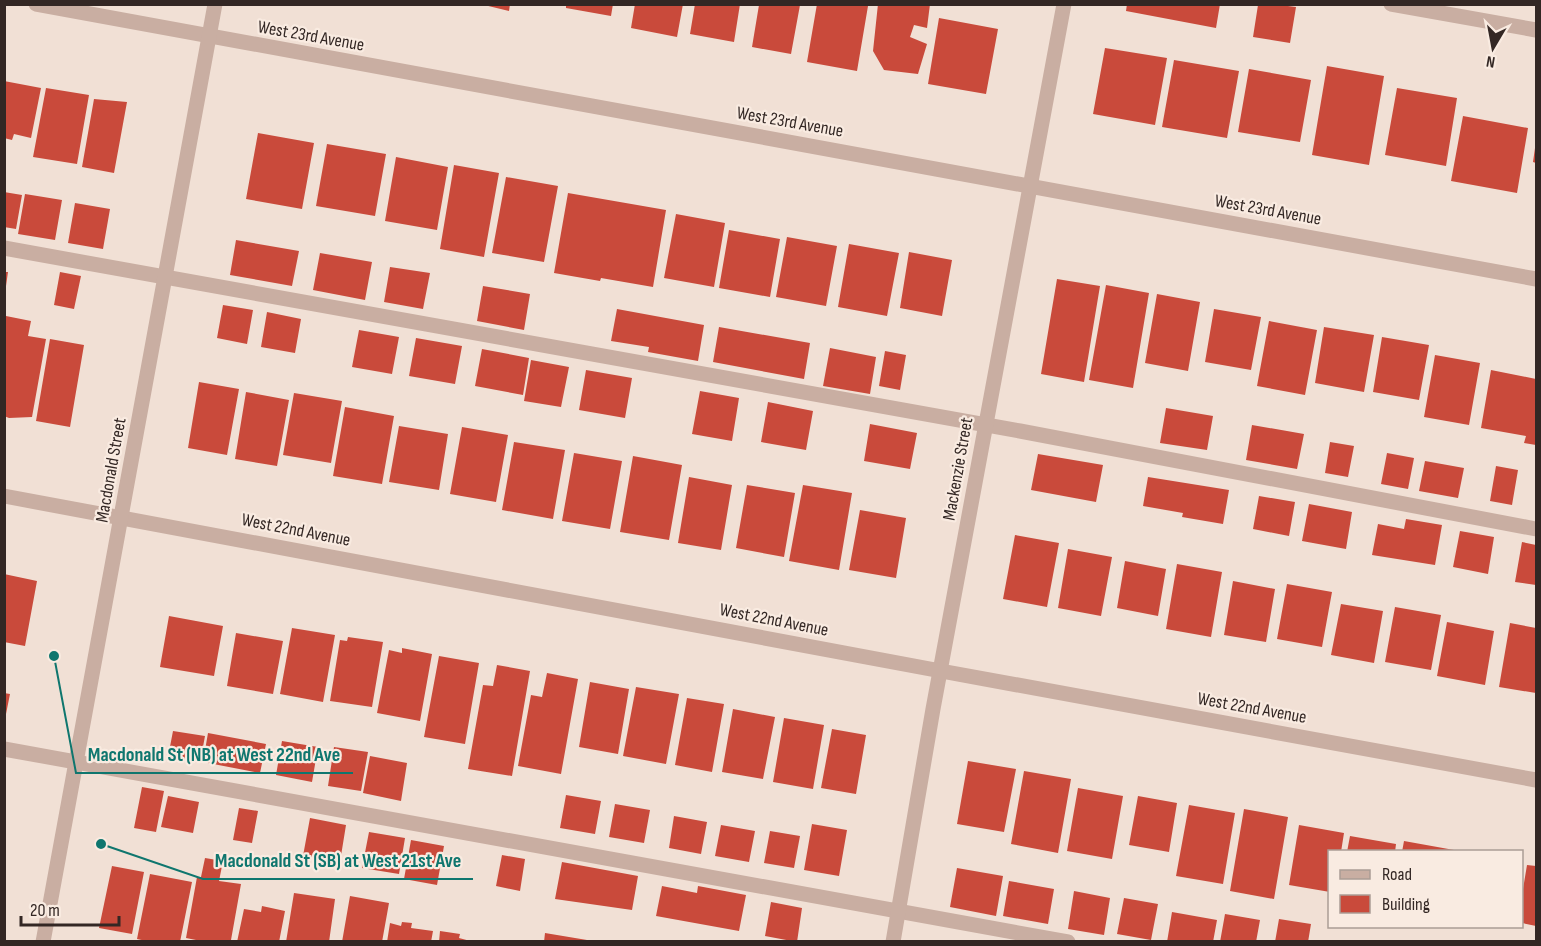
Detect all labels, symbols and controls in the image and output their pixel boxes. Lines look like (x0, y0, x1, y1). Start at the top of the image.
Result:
street label: West 23rd Avenue (256, 16, 366, 56)
north arrow (1463, 18, 1523, 78)
text: N (1485, 51, 1497, 71)
street label: West 23rd Avenue (735, 102, 845, 142)
street label: West 23rd Avenue (1213, 190, 1323, 230)
street label: Macdonald Street (91, 415, 131, 524)
street label: Mackenzie Street (939, 415, 977, 522)
street label: West 22nd Avenue (240, 509, 352, 551)
street label: West 22nd Avenue (718, 599, 830, 641)
street label: West 22nd Avenue (1196, 688, 1308, 728)
callout: Macdonald St (NB) at West 22nd Ave (76, 735, 353, 773)
text: Macdonald St (NB) at West 22nd Ave (88, 743, 340, 767)
callout: Macdonald St (SB) at West 21st Ave (203, 841, 473, 879)
text: Macdonald St (SB) at West 21st Ave (215, 849, 461, 873)
legend (1328, 850, 1523, 928)
text: Road (1382, 864, 1412, 885)
scale bar (21, 889, 118, 927)
text: Building (1382, 894, 1430, 915)
text: 20 m (30, 900, 60, 921)

